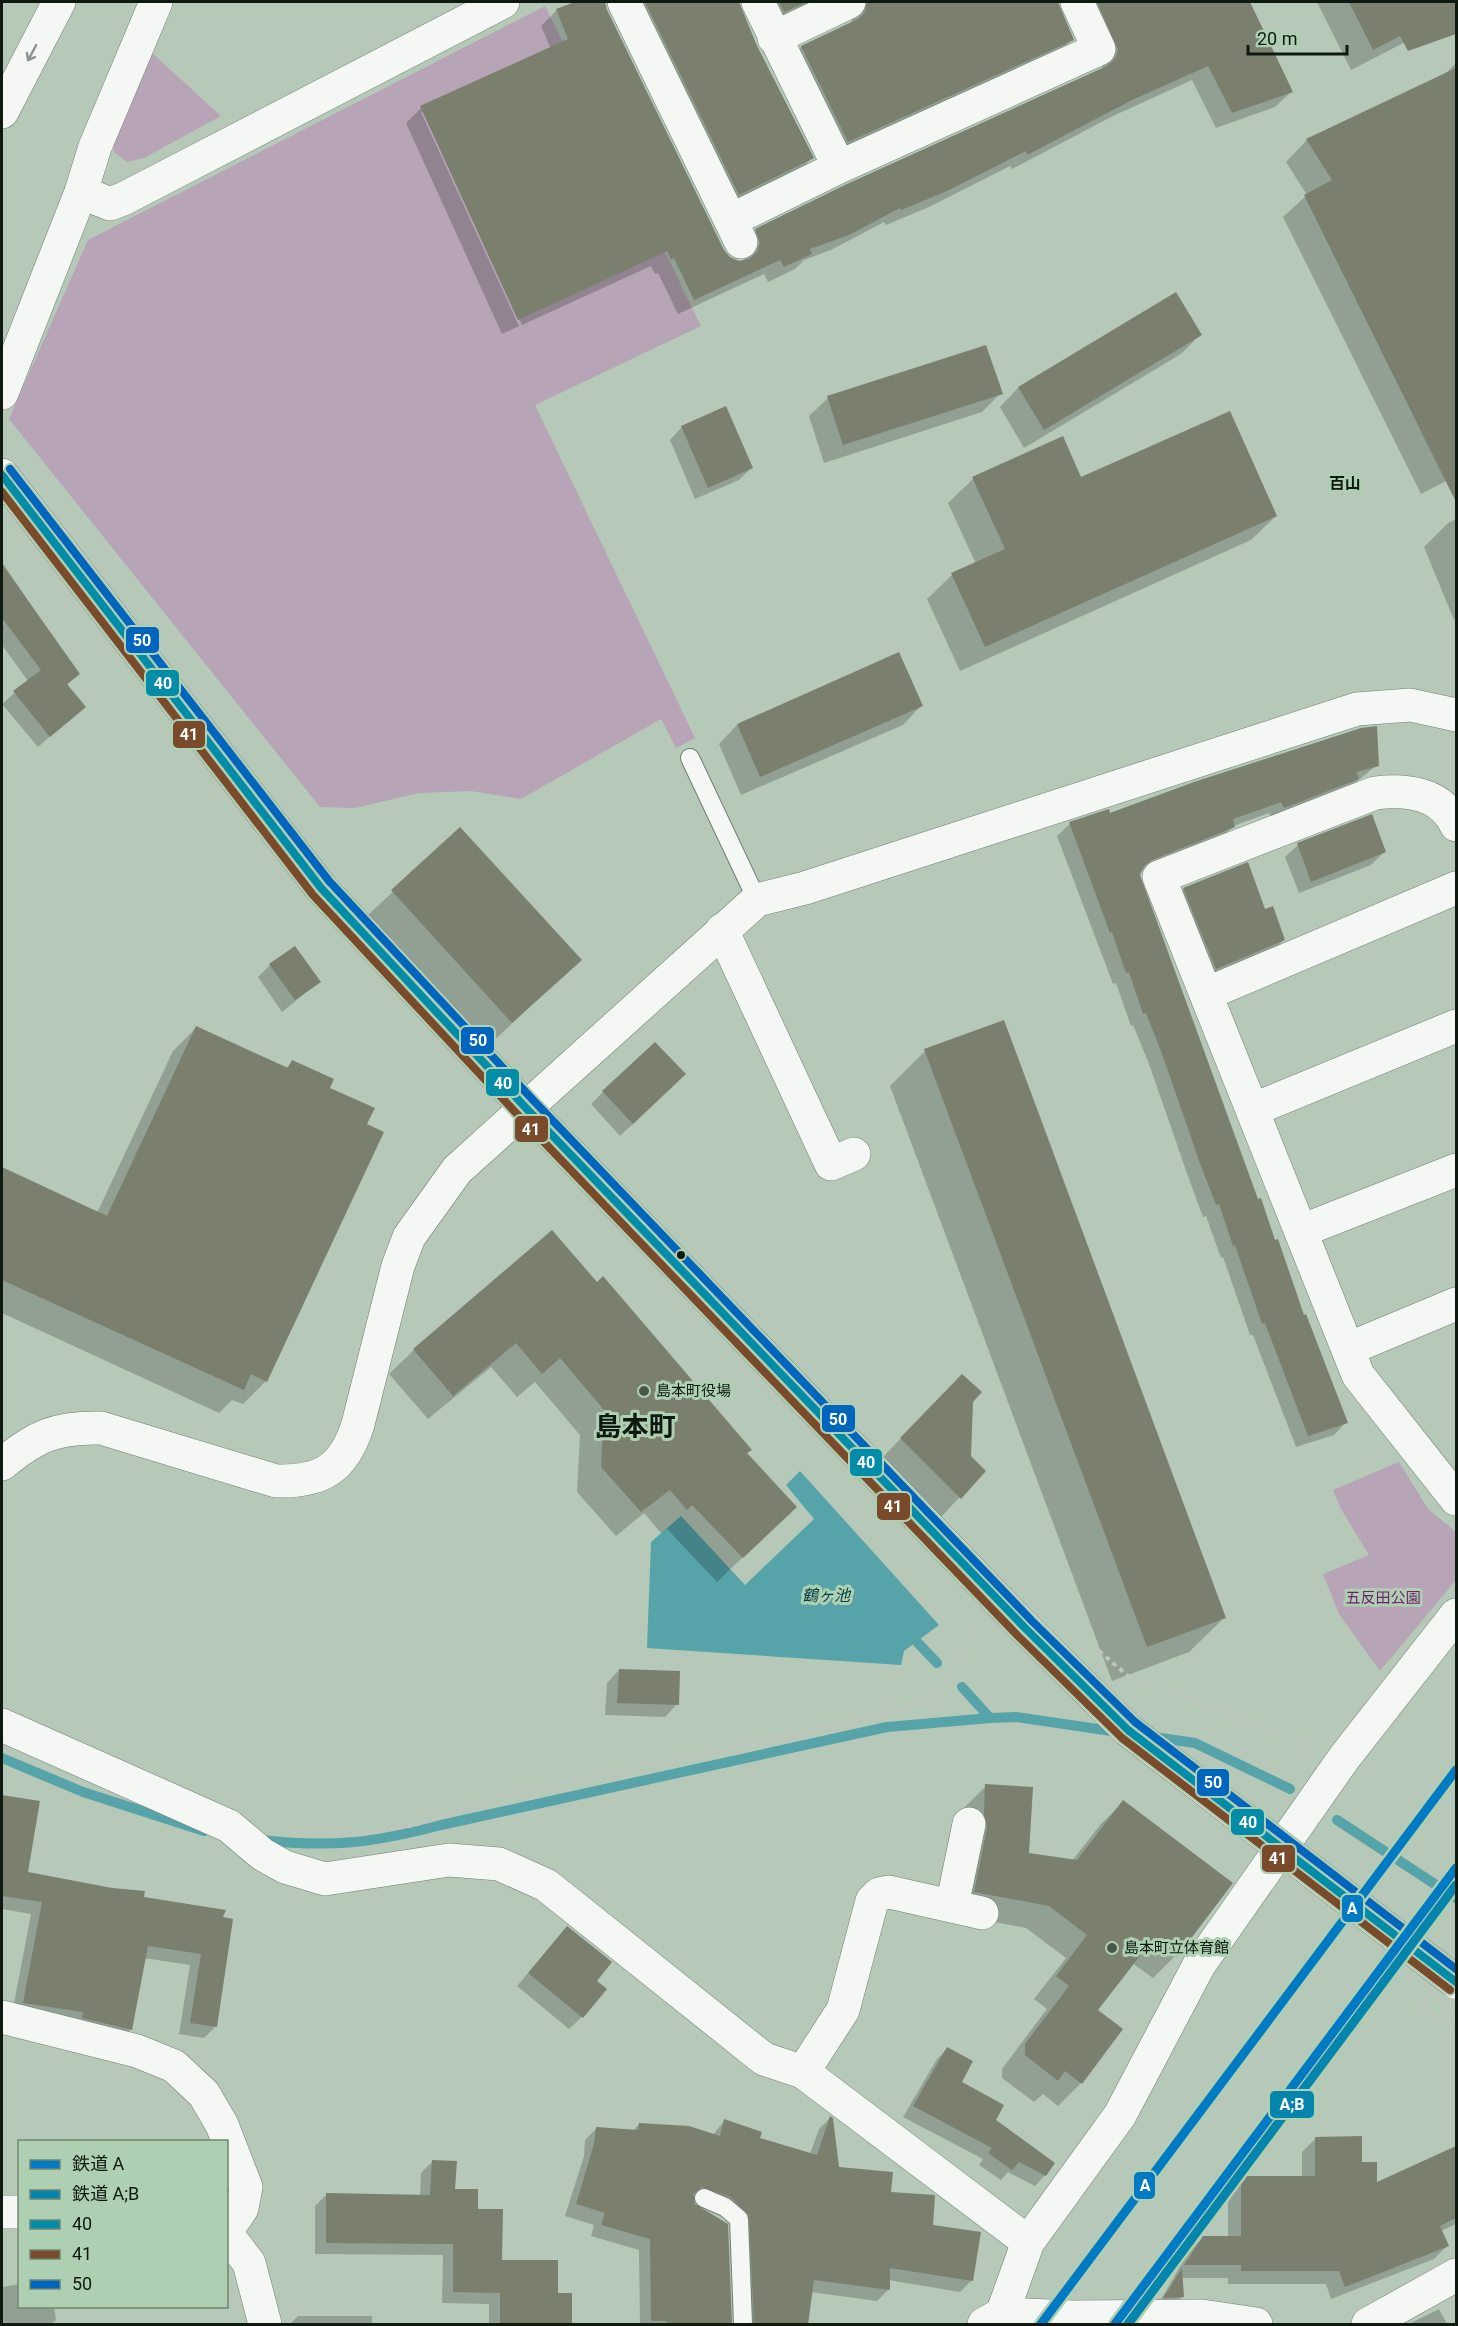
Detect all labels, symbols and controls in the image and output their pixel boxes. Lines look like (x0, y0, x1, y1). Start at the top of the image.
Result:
scale bar (1248, 18, 1347, 56)
text: 20 m (1257, 28, 1297, 49)
one-way arrow (26, 44, 37, 62)
district label: 百山 (1329, 474, 1361, 493)
line badge: 50 (125, 626, 160, 654)
text: 50 (133, 631, 151, 650)
line badge: 40 (145, 669, 180, 697)
text: 40 (154, 674, 172, 693)
line badge: 41 (172, 720, 206, 749)
text: 41 (180, 725, 198, 744)
line badge: 50 (460, 1026, 495, 1055)
text: 50 (469, 1031, 487, 1050)
line badge: 40 (485, 1068, 520, 1097)
text: 40 (494, 1074, 512, 1093)
line badge: 41 (514, 1115, 549, 1143)
text: 41 (522, 1120, 540, 1139)
unlabelled marker (675, 1249, 687, 1261)
place label: 島本町役場 (656, 1382, 731, 1400)
marker: 島本町役場 (637, 1384, 651, 1398)
line badge: 50 (821, 1404, 856, 1433)
text: 50 (829, 1410, 847, 1429)
district label: 島本町 (595, 1411, 676, 1443)
line badge: 40 (849, 1448, 883, 1477)
text: 40 (857, 1453, 875, 1472)
line badge: 41 (876, 1492, 911, 1521)
text: 41 (884, 1497, 902, 1516)
water label: 鶴ヶ池 (802, 1586, 852, 1605)
park label: 五反田公園 (1345, 1589, 1421, 1607)
line badge: 50 (1196, 1768, 1230, 1797)
text: 50 (1204, 1773, 1222, 1792)
line badge: 40 (1230, 1808, 1265, 1836)
text: 40 (1239, 1813, 1257, 1832)
line badge: 41 (1261, 1844, 1296, 1873)
text: 41 (1269, 1849, 1287, 1868)
line badge: A (1341, 1894, 1364, 1923)
text: A (1347, 1899, 1358, 1918)
place label: 島本町立体育館 (1124, 1939, 1229, 1957)
marker: 島本町立体育館 (1105, 1941, 1119, 1955)
line badge: A;B (1269, 2090, 1315, 2119)
text: A;B (1279, 2095, 1305, 2114)
legend (18, 2140, 228, 2308)
text: 鉄道 A (72, 2153, 124, 2174)
line badge: A (1133, 2171, 1156, 2200)
text: A (1140, 2176, 1151, 2195)
text: 鉄道 A;B (72, 2183, 139, 2204)
text: 40 (72, 2213, 92, 2234)
text: 41 (72, 2243, 92, 2264)
text: 50 (72, 2273, 92, 2294)

